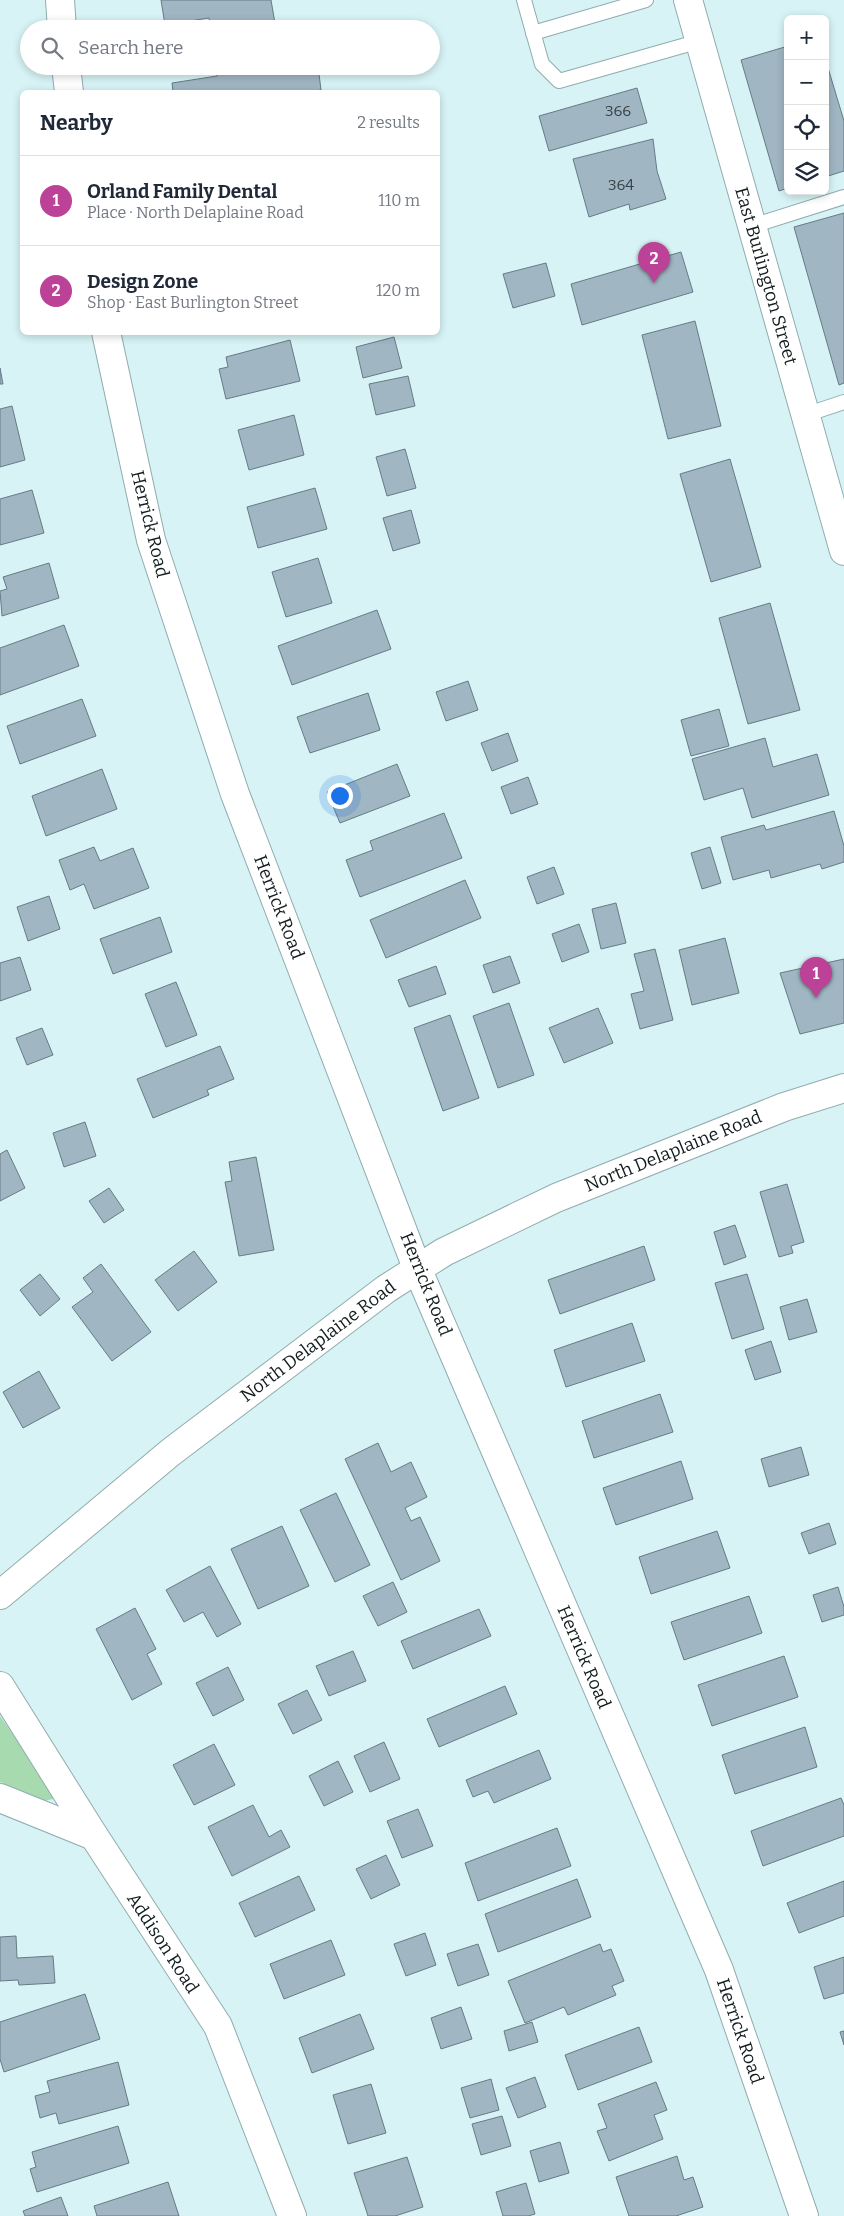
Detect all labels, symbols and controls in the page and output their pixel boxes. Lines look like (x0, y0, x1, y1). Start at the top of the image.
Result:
map controls (784, 15, 829, 195)
button: + (784, 15, 829, 60)
search box (20, 20, 440, 75)
icon: search (38, 34, 66, 62)
text: Search here (78, 36, 183, 59)
button: − (784, 60, 829, 105)
house number: 366 (605, 102, 631, 120)
button: locate (784, 105, 829, 150)
text: Nearby (40, 110, 113, 136)
text: 2 results (357, 113, 420, 132)
button: layers (784, 150, 829, 195)
house number: 364 (608, 176, 634, 194)
text: Orland Family Dental (87, 180, 277, 203)
street label: East Burlington Street (730, 185, 802, 368)
text: 1 (53, 191, 59, 210)
text: 110 m (378, 191, 420, 210)
text: Place · North Delaplaine Road (87, 203, 304, 222)
pin: 2 (638, 242, 670, 283)
text: Design Zone (87, 270, 198, 293)
text: 2 (51, 281, 61, 300)
text: 120 m (376, 281, 420, 300)
text: Shop · East Burlington Street (87, 293, 298, 312)
street label: Herrick Road (126, 468, 174, 580)
your location (327, 783, 353, 809)
street label: Herrick Road (249, 852, 309, 962)
pin: 1 (800, 957, 832, 998)
street label: North Delaplaine Road (581, 1105, 765, 1197)
street label: Herrick Road (395, 1229, 457, 1339)
street label: North Delaplaine Road (236, 1275, 400, 1407)
street label: Herrick Road (552, 1602, 616, 1712)
street label: Addison Road (122, 1889, 204, 1998)
street label: Herrick Road (712, 1976, 768, 2087)

